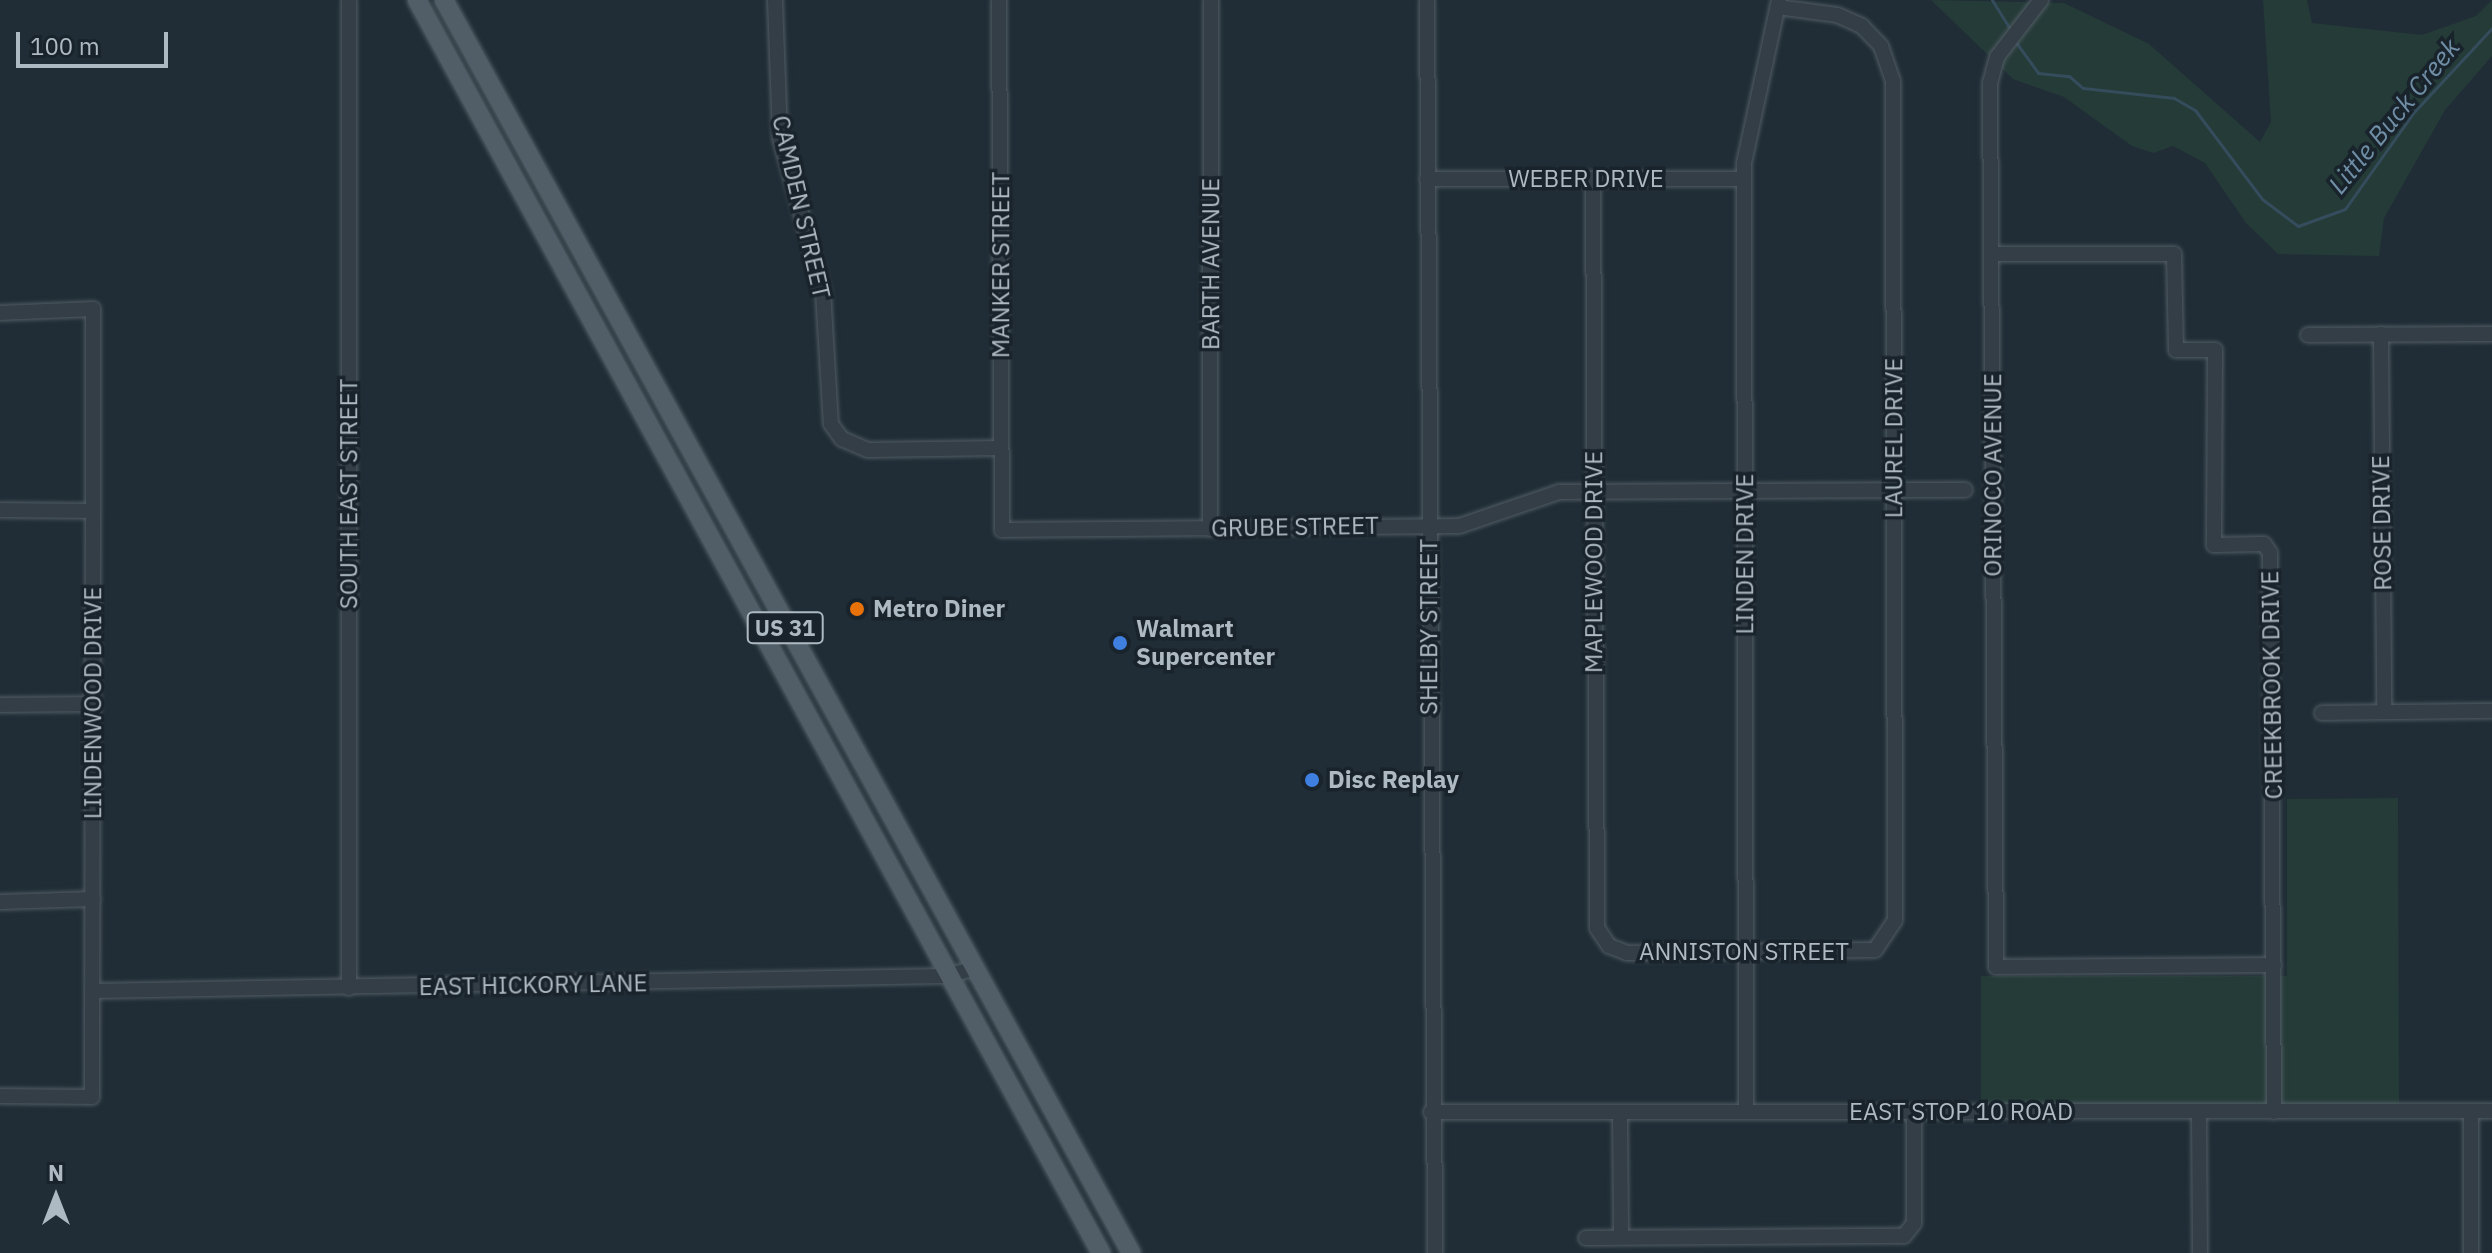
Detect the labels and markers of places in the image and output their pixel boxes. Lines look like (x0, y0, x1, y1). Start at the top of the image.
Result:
place label: Metro Diner (873, 595, 1005, 623)
marker: Metro Diner (848, 600, 866, 618)
place label: Walmart Supercenter (1136, 615, 1275, 671)
marker: Walmart Supercenter (1111, 634, 1129, 652)
place label: Disc Replay (1328, 766, 1459, 794)
marker: Disc Replay (1303, 771, 1321, 789)

